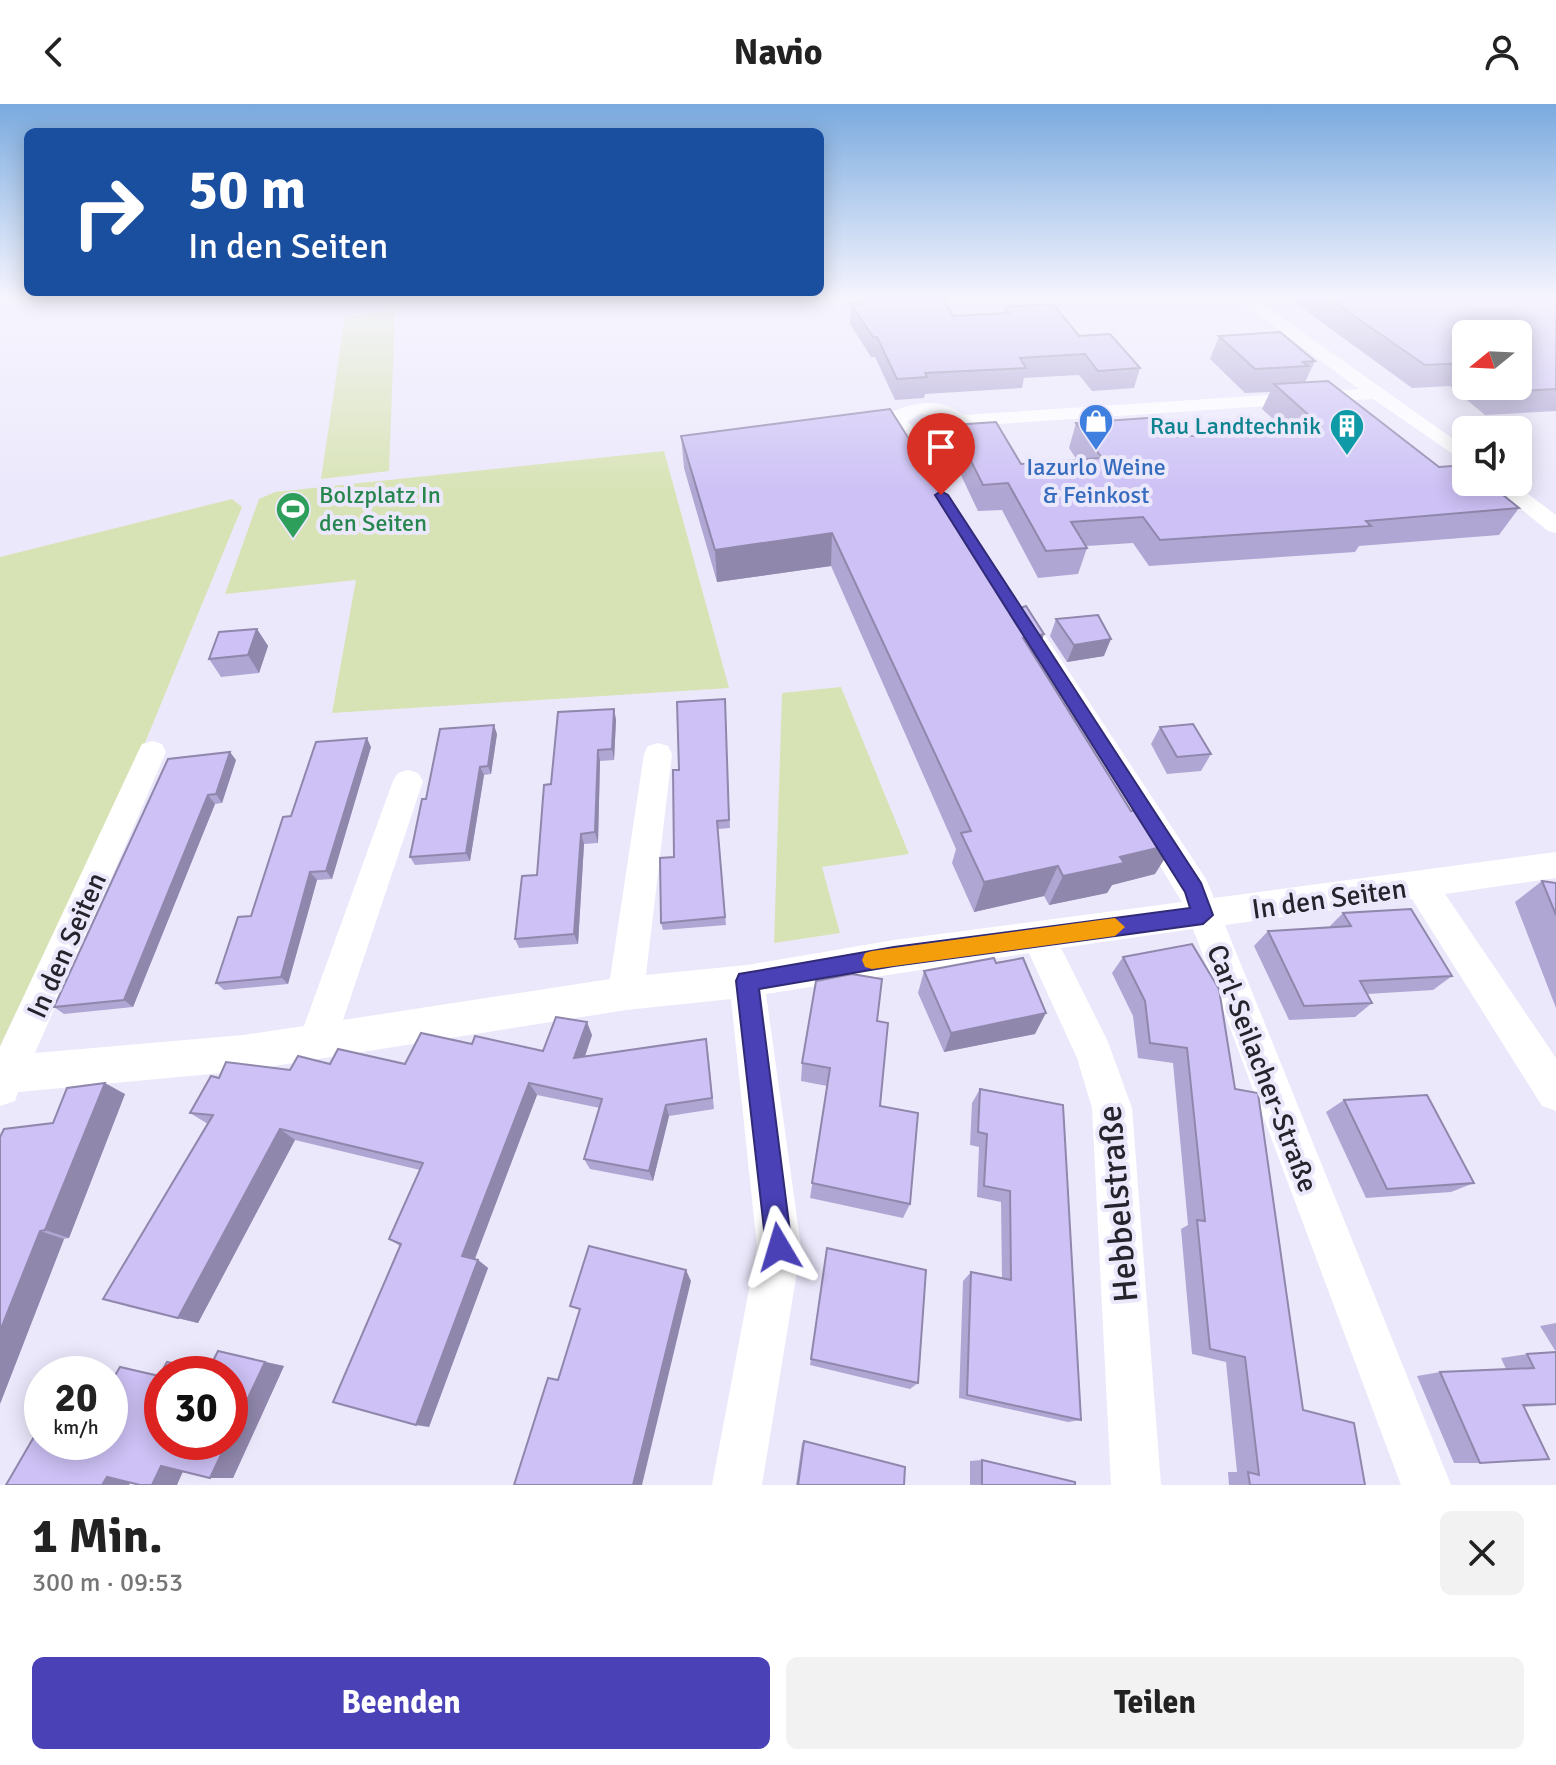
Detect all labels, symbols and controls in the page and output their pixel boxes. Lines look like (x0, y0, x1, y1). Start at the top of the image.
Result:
icon: back (32, 30, 76, 74)
text: Navio (734, 30, 822, 75)
icon: person (1480, 30, 1524, 74)
text: 50 m (188, 155, 306, 224)
icon: right (56, 160, 160, 264)
text: In den Seiten (188, 224, 388, 269)
north arrow (1452, 320, 1532, 400)
map controls (1452, 320, 1532, 496)
shop icon: Iazurlo Weine & Feinkost (1077, 402, 1115, 452)
building icon: Rau Landtechnik (1328, 407, 1366, 457)
place label: Rau Landtechnik (1150, 411, 1321, 441)
pin (907, 413, 975, 495)
button: sound (1452, 416, 1532, 496)
icon: arrive (919, 425, 963, 469)
place label: Iazurlo Weine & Feinkost (1026, 452, 1166, 510)
place label: Bolzplatz In den Seiten (319, 480, 441, 538)
sports icon: Bolzplatz In den Seiten (274, 490, 312, 540)
street label: In den Seiten (20, 867, 114, 1023)
street label: In den Seiten (1250, 871, 1409, 927)
street label: Carl-Seilacher-Straße (1199, 940, 1325, 1197)
street label: Hebbelstraße (1088, 1104, 1148, 1304)
position arrow (737, 1205, 821, 1289)
speed limit sign: 30 (144, 1356, 248, 1460)
text: 20 (54, 1373, 98, 1423)
text: km/h (53, 1415, 99, 1440)
text: 1 Min. (32, 1507, 163, 1566)
button: close (1440, 1511, 1524, 1595)
text: 300 m · 09:53 (32, 1567, 183, 1599)
button: Beenden (32, 1657, 770, 1749)
button: Teilen (786, 1657, 1524, 1749)

